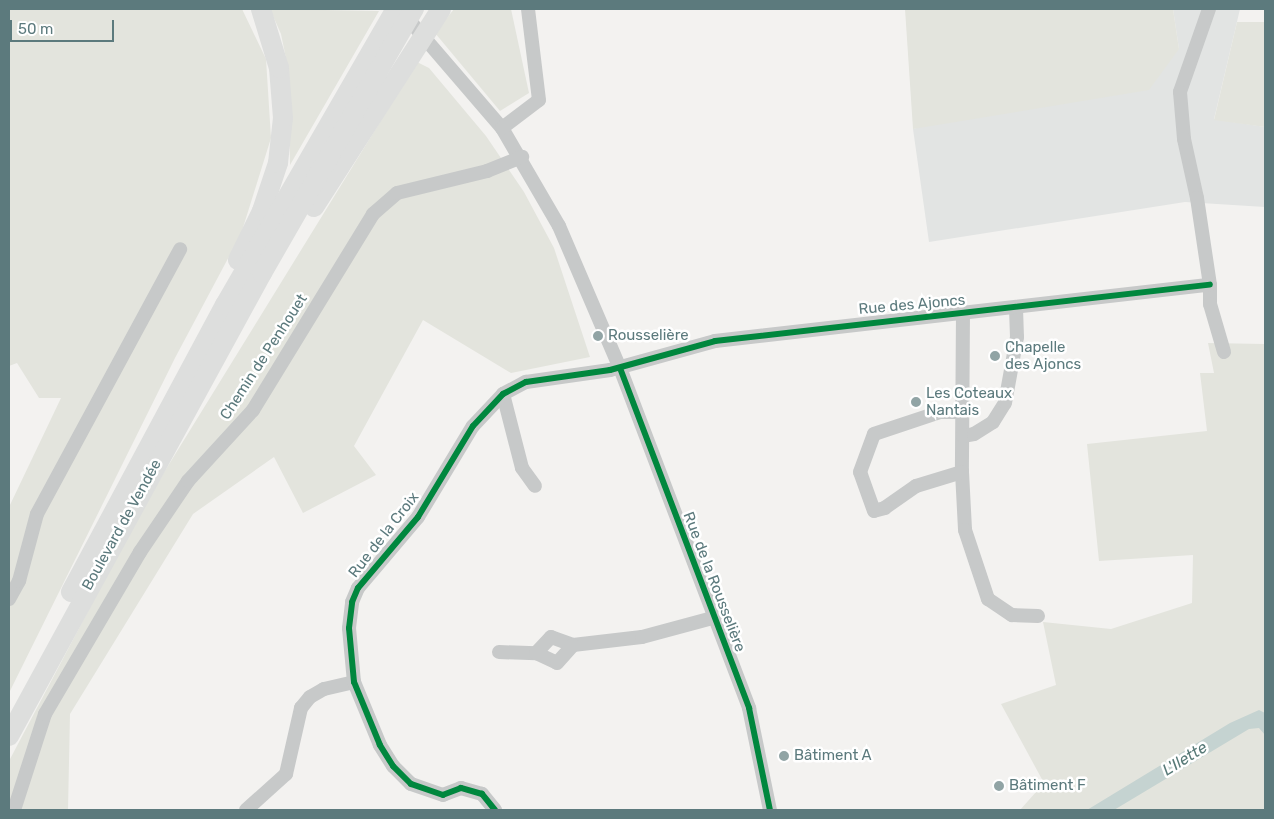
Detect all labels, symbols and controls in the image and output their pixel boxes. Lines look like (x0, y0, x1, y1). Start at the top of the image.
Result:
scale bar (12, 10, 116, 42)
text: 50 m (18, 20, 53, 38)
street label: Chemin de Penhouet (217, 291, 311, 423)
street label: Rue des Ajoncs (858, 291, 966, 319)
place label: Rousselière (608, 327, 689, 345)
marker: Rousselière (592, 330, 604, 342)
place label: Chapelle des Ajoncs (1005, 338, 1082, 373)
marker: Chapelle des Ajoncs (989, 350, 1001, 362)
place label: Les Coteaux Nantais (926, 384, 1012, 419)
marker: Les Coteaux Nantais (910, 396, 922, 408)
street label: Boulevard de Vendée (78, 456, 166, 594)
street label: Rue de la Croix (345, 489, 423, 581)
street label: Rue de la Rousselière (679, 510, 749, 654)
water label: L'Ilette (1159, 738, 1211, 780)
place label: Bâtiment A (794, 747, 872, 765)
marker: Bâtiment A (778, 750, 790, 762)
place label: Bâtiment F (1009, 777, 1086, 795)
marker: Bâtiment F (993, 780, 1005, 792)

